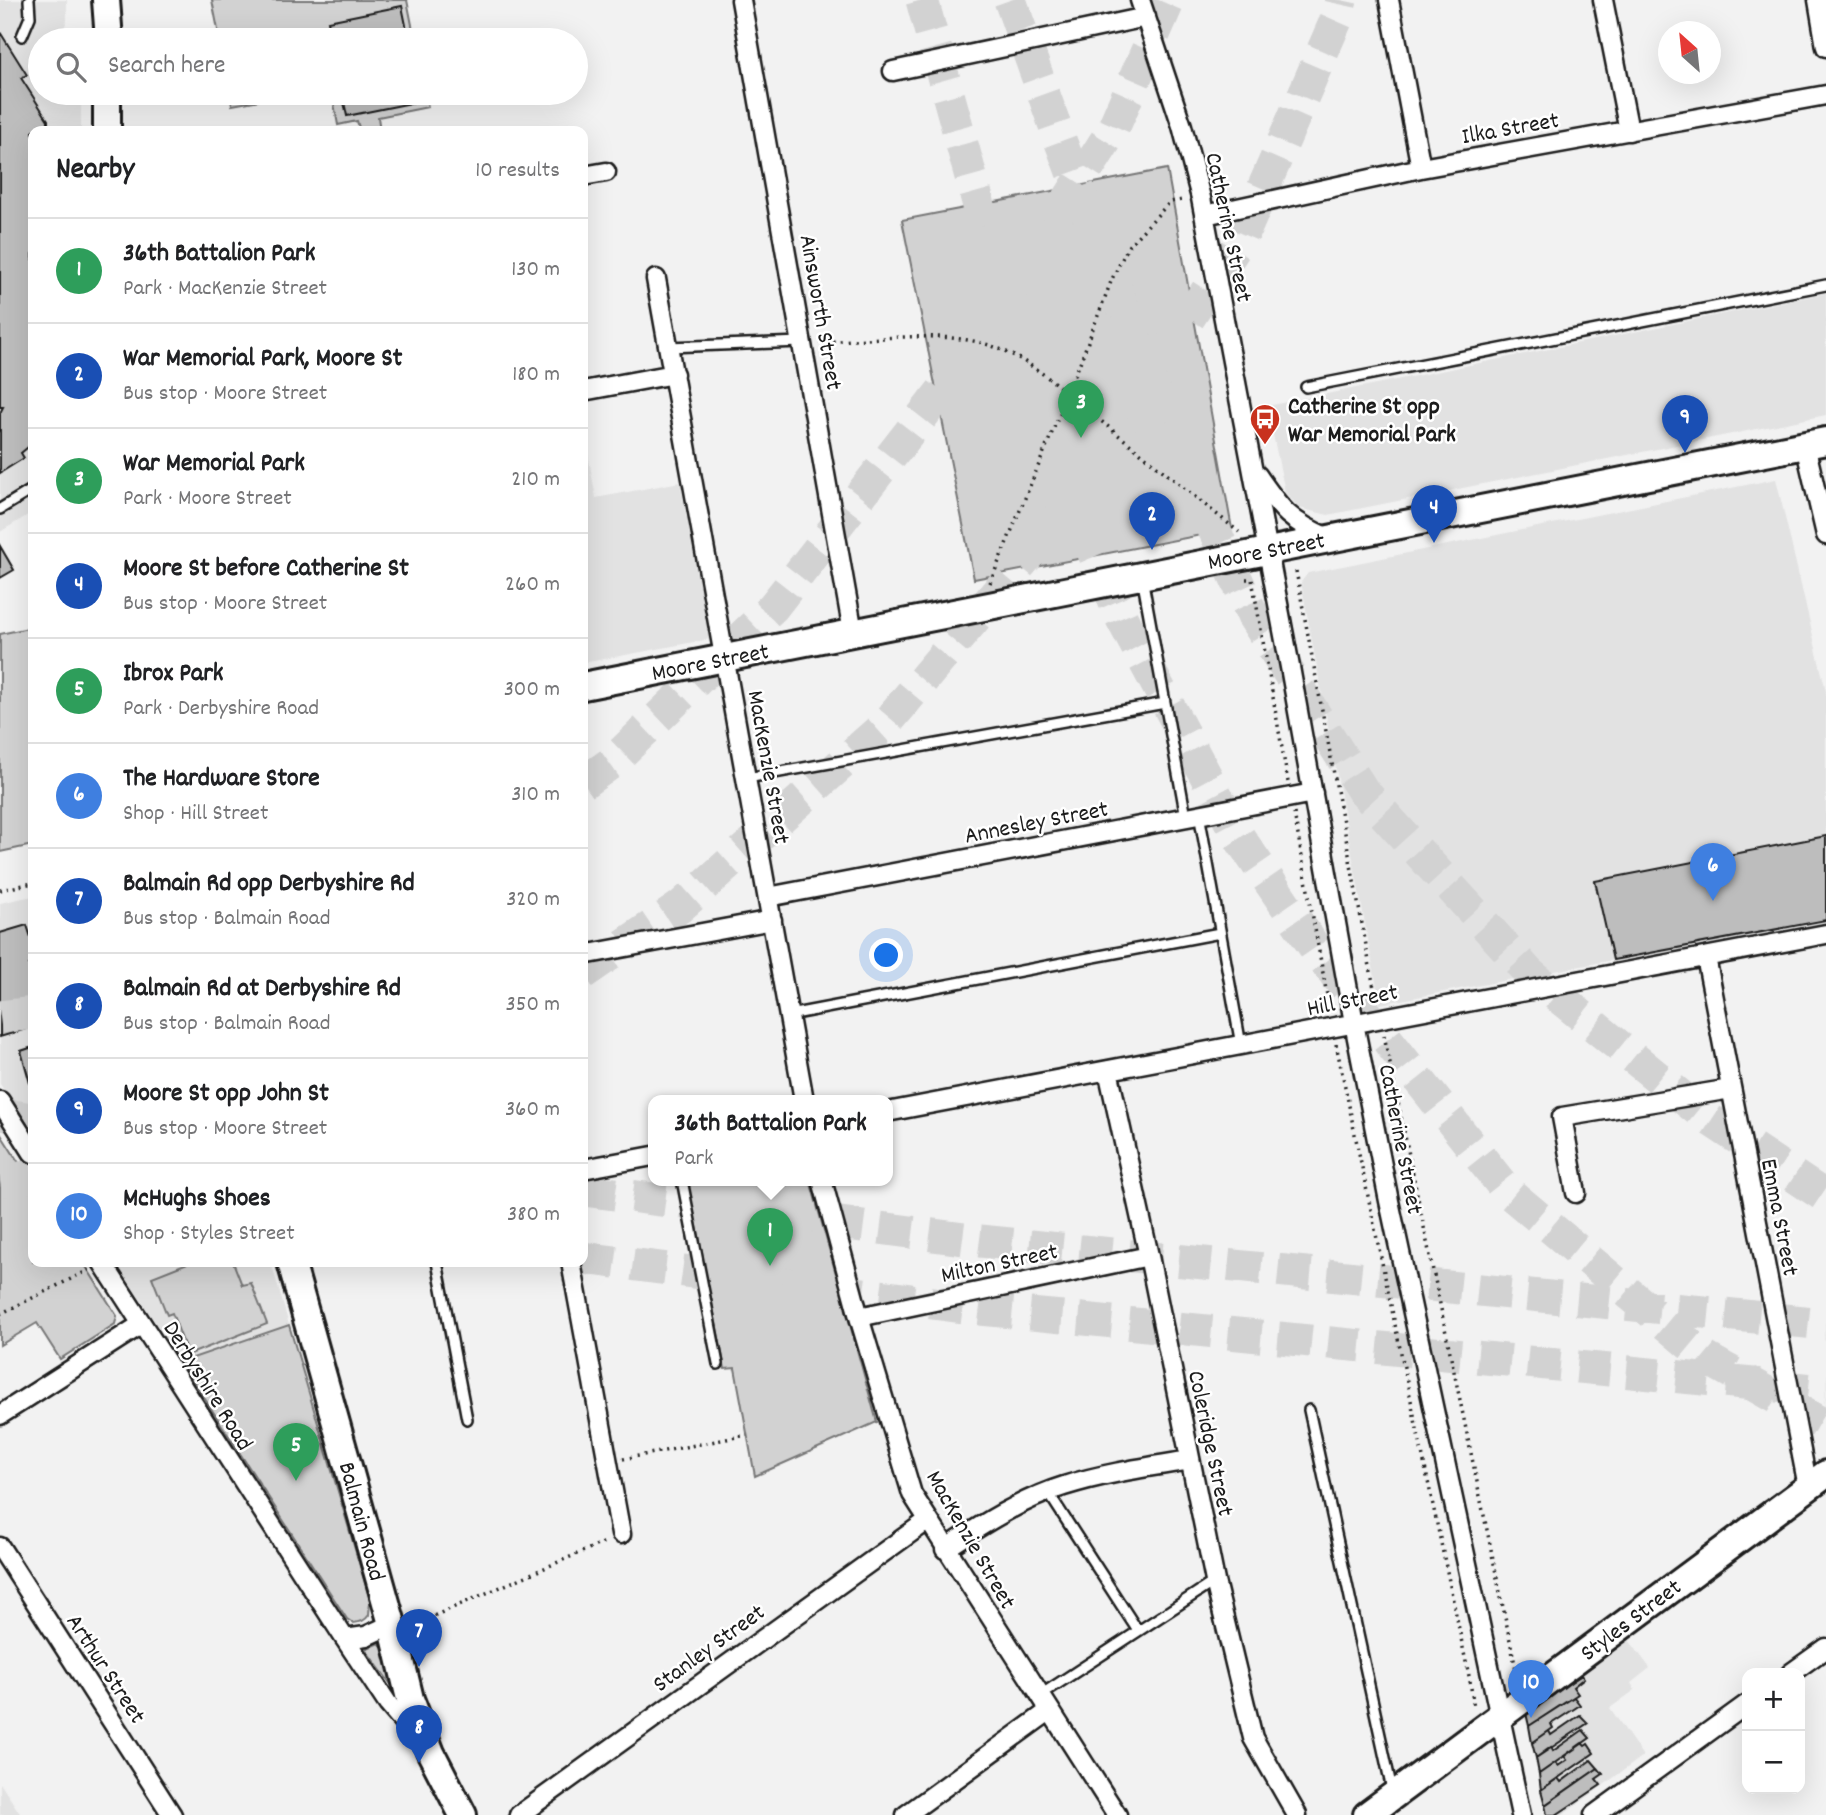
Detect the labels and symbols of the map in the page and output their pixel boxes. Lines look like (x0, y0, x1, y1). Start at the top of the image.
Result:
north arrow (1658, 21, 1721, 84)
street label: Ilka Street (1459, 105, 1562, 155)
street label: Catherine Street (1195, 150, 1260, 306)
street label: Ainsworth Street (789, 232, 849, 393)
pin: 3 (1058, 380, 1104, 438)
place label: Catherine St opp War Memorial Park (1288, 391, 1456, 453)
pin: 9 (1662, 395, 1708, 453)
bus stop icon: Catherine St opp War Memorial Park (1248, 402, 1282, 446)
pin: 4 (1411, 485, 1457, 543)
pin: 2 (1129, 492, 1175, 550)
street label: Moore Street (1205, 525, 1328, 581)
street label: Moore Street (649, 636, 772, 692)
street label: MacKenzie Street (737, 688, 797, 847)
street label: Annesley Street (962, 793, 1111, 855)
pin: 6 (1690, 843, 1736, 901)
your location (869, 938, 903, 972)
street label: Hill Street (1304, 976, 1401, 1027)
street label: Catherine Street (1368, 1062, 1430, 1218)
street label: Emma Street (1750, 1156, 1806, 1279)
pin: 1 (747, 1208, 793, 1266)
street label: Milton Street (938, 1236, 1061, 1294)
street label: Derbyshire Road (153, 1315, 260, 1458)
street label: Coleridge Street (1177, 1368, 1241, 1520)
pin: 5 (273, 1423, 319, 1481)
street label: Balmain Road (328, 1458, 392, 1585)
street label: MacKenzie Street (916, 1465, 1023, 1616)
street label: Styles Street (1574, 1572, 1690, 1671)
street label: Stanley Street (647, 1597, 773, 1702)
street label: Arthur Street (56, 1608, 153, 1731)
pin: 7 (396, 1609, 442, 1667)
pin: 10 (1508, 1660, 1554, 1718)
pin: 8 (396, 1705, 442, 1763)

